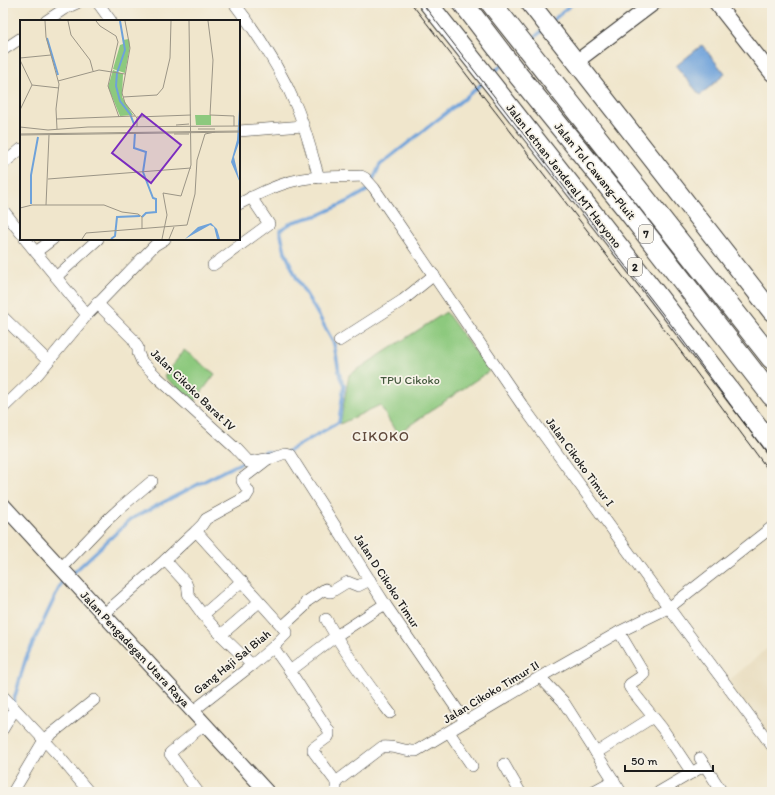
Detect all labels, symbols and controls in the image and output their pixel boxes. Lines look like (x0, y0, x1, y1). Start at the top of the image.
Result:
inset map (20, 20, 240, 240)
street label: Jalan Letnan Jenderal MT Haryono (503, 101, 625, 251)
street label: Jalan Tol Cawang–Pluit (552, 120, 639, 223)
road number: 7 (639, 225, 653, 243)
road number: 2 (628, 258, 642, 276)
street label: Jalan Cikoko Barat IV (148, 346, 238, 434)
park label: TPU Cikoko (380, 373, 440, 387)
street label: Jalan Cikoko Timur I (543, 415, 617, 509)
district label: CIKOKO (352, 428, 410, 445)
street label: Jalan D Cikoko Timur (351, 531, 423, 631)
street label: Jalan Pengadegan Utara Raya (78, 588, 193, 710)
street label: Gang Haji Sal Biah (191, 627, 273, 697)
street label: Jalan Cikoko Timur II (440, 658, 542, 726)
scale bar (625, 747, 713, 773)
text: 50 m (631, 754, 657, 768)

